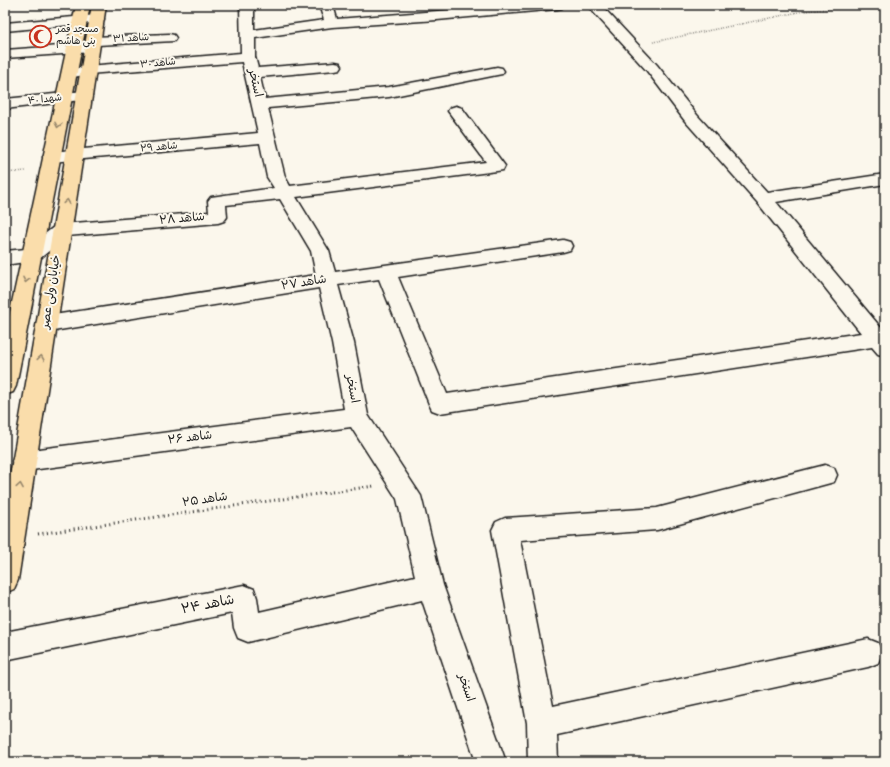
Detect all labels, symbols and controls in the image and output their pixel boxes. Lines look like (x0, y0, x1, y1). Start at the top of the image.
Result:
mosque icon: مسجد قمر بنی هاشم (27, 23, 53, 49)
place label: مسجد قمر بنی هاشم (55, 24, 99, 48)
street label: شاهد ۳۱ (113, 32, 150, 46)
street label: شاهد ۳۰ (140, 56, 177, 72)
street label: استخر (244, 66, 265, 99)
street label: شهدا ۴۰ (27, 92, 63, 108)
one-way arrow (54, 122, 62, 128)
street label: شاهد ۲۹ (140, 140, 178, 156)
one-way arrow (62, 199, 71, 205)
street label: شاهد ۲۸ (159, 211, 205, 229)
street label: خیابان ولی عصر (38, 254, 65, 331)
street label: شاهد ۲۷ (280, 274, 328, 294)
one-way arrow (23, 277, 31, 283)
one-way arrow (36, 355, 45, 361)
street label: استخر (341, 372, 362, 405)
street label: شاهد ۲۶ (167, 428, 213, 449)
one-way arrow (15, 483, 24, 489)
street label: شاهد ۲۵ (181, 491, 229, 511)
street label: شاهد ۲۴ (180, 593, 236, 619)
street label: استخر (453, 671, 477, 704)

